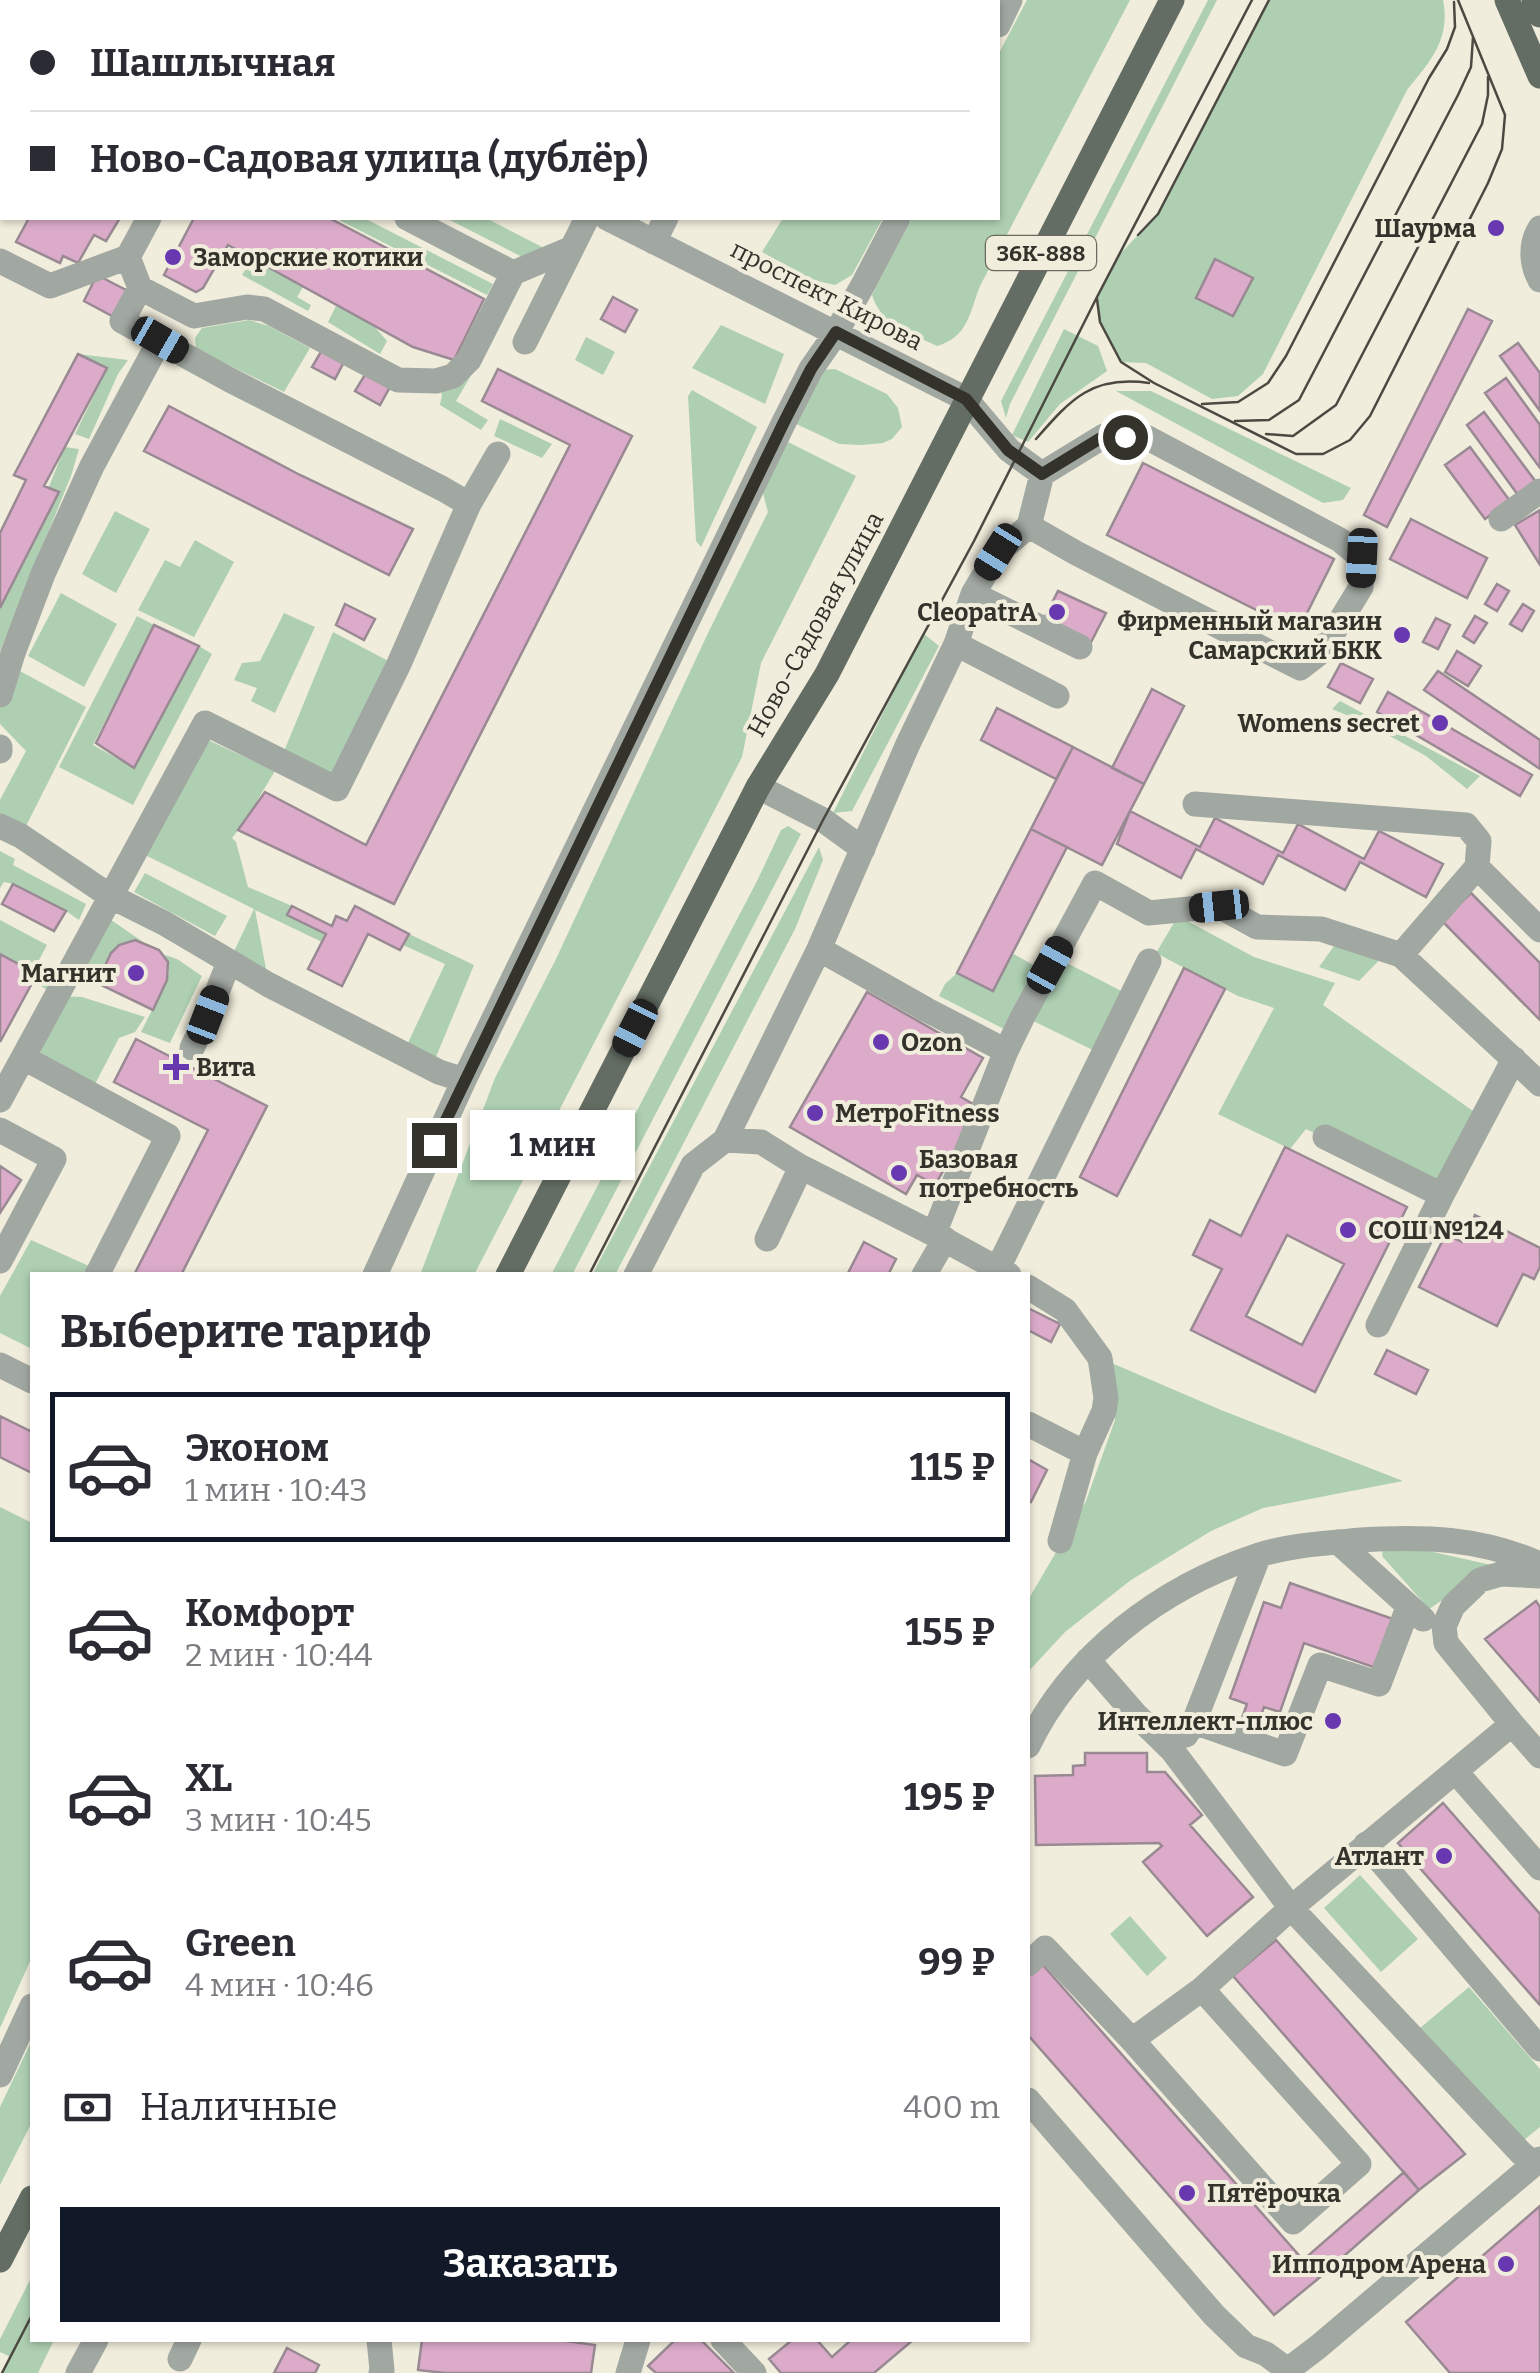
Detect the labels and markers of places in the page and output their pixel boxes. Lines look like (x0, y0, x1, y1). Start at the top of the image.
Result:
place label: Шаурма (1375, 214, 1476, 244)
marker: Шаурма (1485, 217, 1507, 239)
place label: Заморские котики (193, 243, 424, 273)
marker: Заморские котики (162, 246, 184, 268)
place label: CleopatrA (917, 598, 1037, 628)
marker: CleopatrA (1046, 601, 1068, 623)
place label: Фирменный магазин Самарский БКК (1117, 607, 1382, 666)
marker: Фирменный магазин Самарский БКК (1391, 624, 1413, 646)
place label: Womens secret (1238, 709, 1420, 739)
marker: Womens secret (1429, 712, 1451, 734)
place label: Магнит (21, 959, 116, 989)
marker: Магнит (125, 962, 147, 984)
place label: Ozon (901, 1028, 962, 1058)
marker: Ozon (870, 1031, 892, 1053)
place label: Вита (196, 1053, 256, 1083)
marker: Вита (165, 1056, 187, 1078)
place label: МетроFitness (835, 1099, 1000, 1129)
marker: МетроFitness (804, 1102, 826, 1124)
place label: Базовая потребность (919, 1145, 1079, 1204)
marker: Базовая потребность (888, 1162, 910, 1184)
place label: СОШ №124 (1368, 1216, 1504, 1246)
marker: СОШ №124 (1337, 1219, 1359, 1241)
place label: Интеллект-плюс (1098, 1707, 1313, 1737)
marker: Интеллект-плюс (1322, 1710, 1344, 1732)
place label: Атлант (1335, 1842, 1424, 1872)
marker: Атлант (1433, 1845, 1455, 1867)
place label: Пятёрочка (1207, 2179, 1341, 2209)
marker: Пятёрочка (1176, 2182, 1198, 2204)
place label: Ипподром Арена (1272, 2250, 1486, 2280)
marker: Ипподром Арена (1495, 2253, 1517, 2275)

